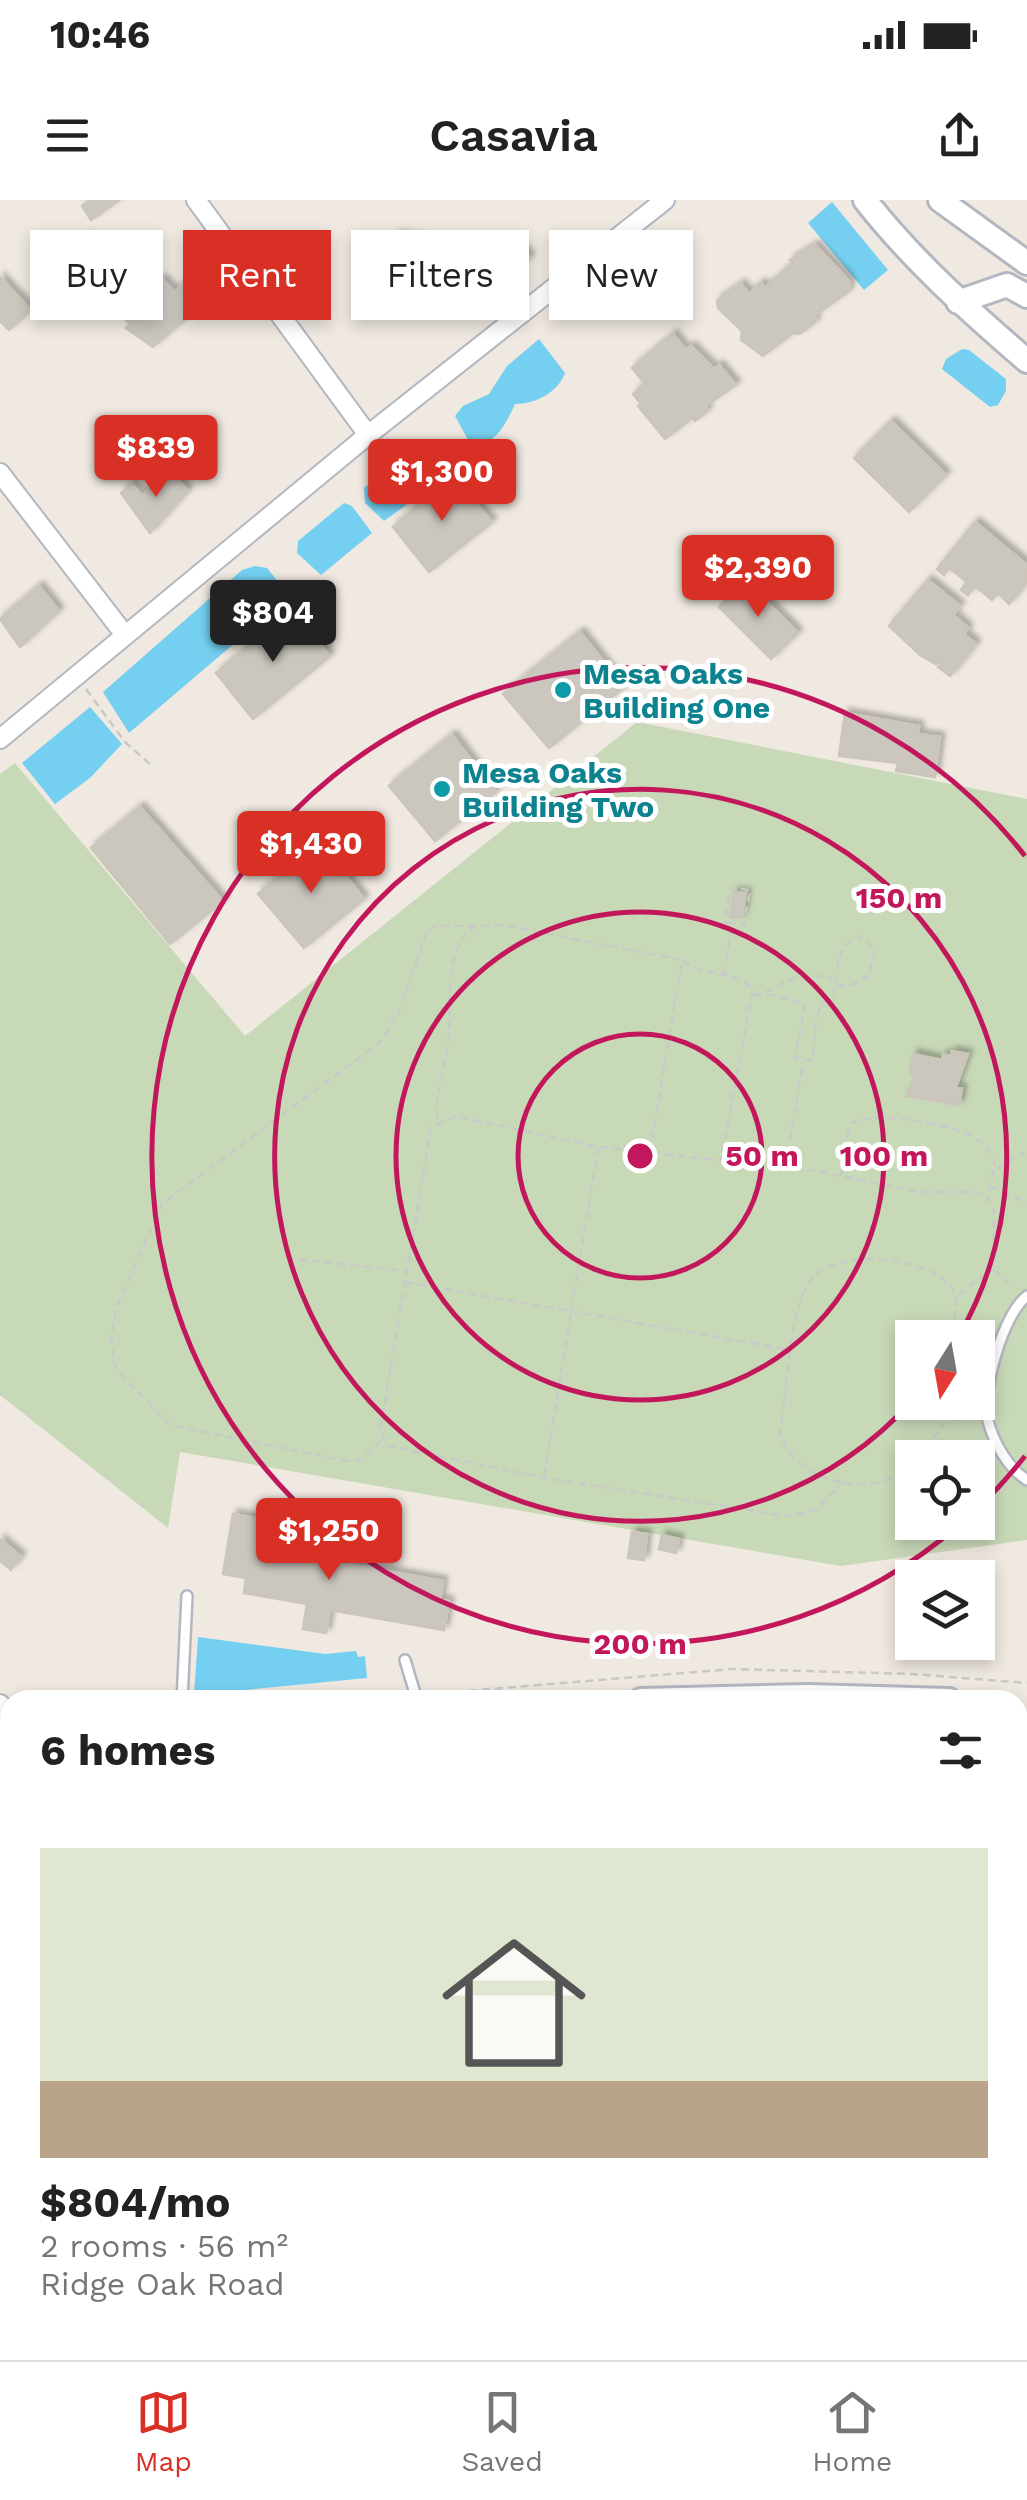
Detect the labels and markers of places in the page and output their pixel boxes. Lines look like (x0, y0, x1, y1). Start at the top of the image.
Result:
pin: $839 (97, 415, 215, 500)
pin: $1,300 (361, 439, 523, 524)
pin: $2,390 (677, 535, 839, 620)
pin: $804 (214, 580, 332, 665)
place label: Mesa Oaks Building One (583, 656, 770, 725)
marker: Mesa Oaks Building One (552, 679, 574, 701)
place label: Mesa Oaks Building Two (462, 755, 654, 824)
marker: Mesa Oaks Building Two (431, 778, 453, 800)
pin: $1,430 (230, 811, 392, 896)
centre of rings (622, 1138, 658, 1174)
pin: $1,250 (248, 1498, 410, 1583)

